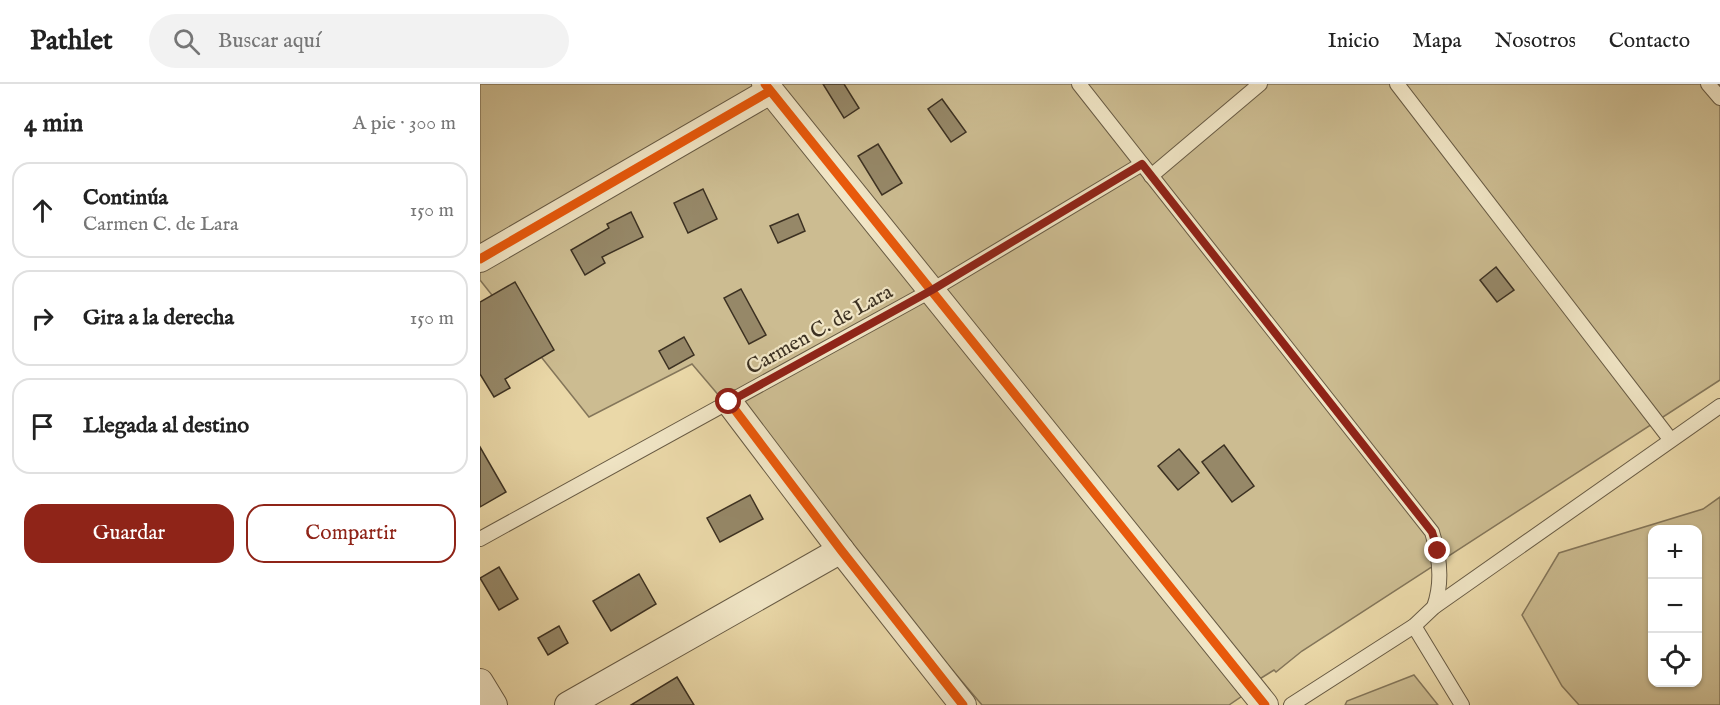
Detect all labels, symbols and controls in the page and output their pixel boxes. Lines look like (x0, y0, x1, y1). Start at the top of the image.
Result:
search box (149, 14, 569, 68)
text: Pathlet (30, 24, 113, 59)
icon: search (170, 25, 203, 58)
text: Buscar aquí (218, 27, 321, 55)
text: Inicio (1328, 28, 1379, 55)
text: Mapa (1412, 28, 1462, 55)
text: Nosotros (1495, 28, 1576, 55)
text: Contacto (1609, 28, 1690, 55)
text: 4 min (24, 107, 83, 140)
text: A pie · 300 m (353, 111, 456, 136)
text: Continúa (83, 184, 168, 212)
icon: ahead (26, 194, 59, 227)
text: 150 m (410, 198, 454, 223)
text: Carmen C. de Lara (83, 212, 239, 237)
street label: Carmen C. de Lara (742, 278, 899, 382)
icon: right (26, 302, 59, 335)
text: Gira a la derecha (83, 304, 234, 332)
text: 150 m (410, 306, 454, 331)
route start (715, 388, 741, 414)
icon: arrive (26, 410, 59, 443)
text: Llegada al destino (83, 412, 249, 440)
button: Guardar (24, 504, 234, 563)
button: Compartir (246, 504, 456, 563)
map controls (1648, 525, 1702, 687)
button: + (1648, 525, 1702, 579)
route end (1424, 537, 1450, 563)
button: − (1648, 579, 1702, 633)
button: locate (1648, 633, 1702, 687)

